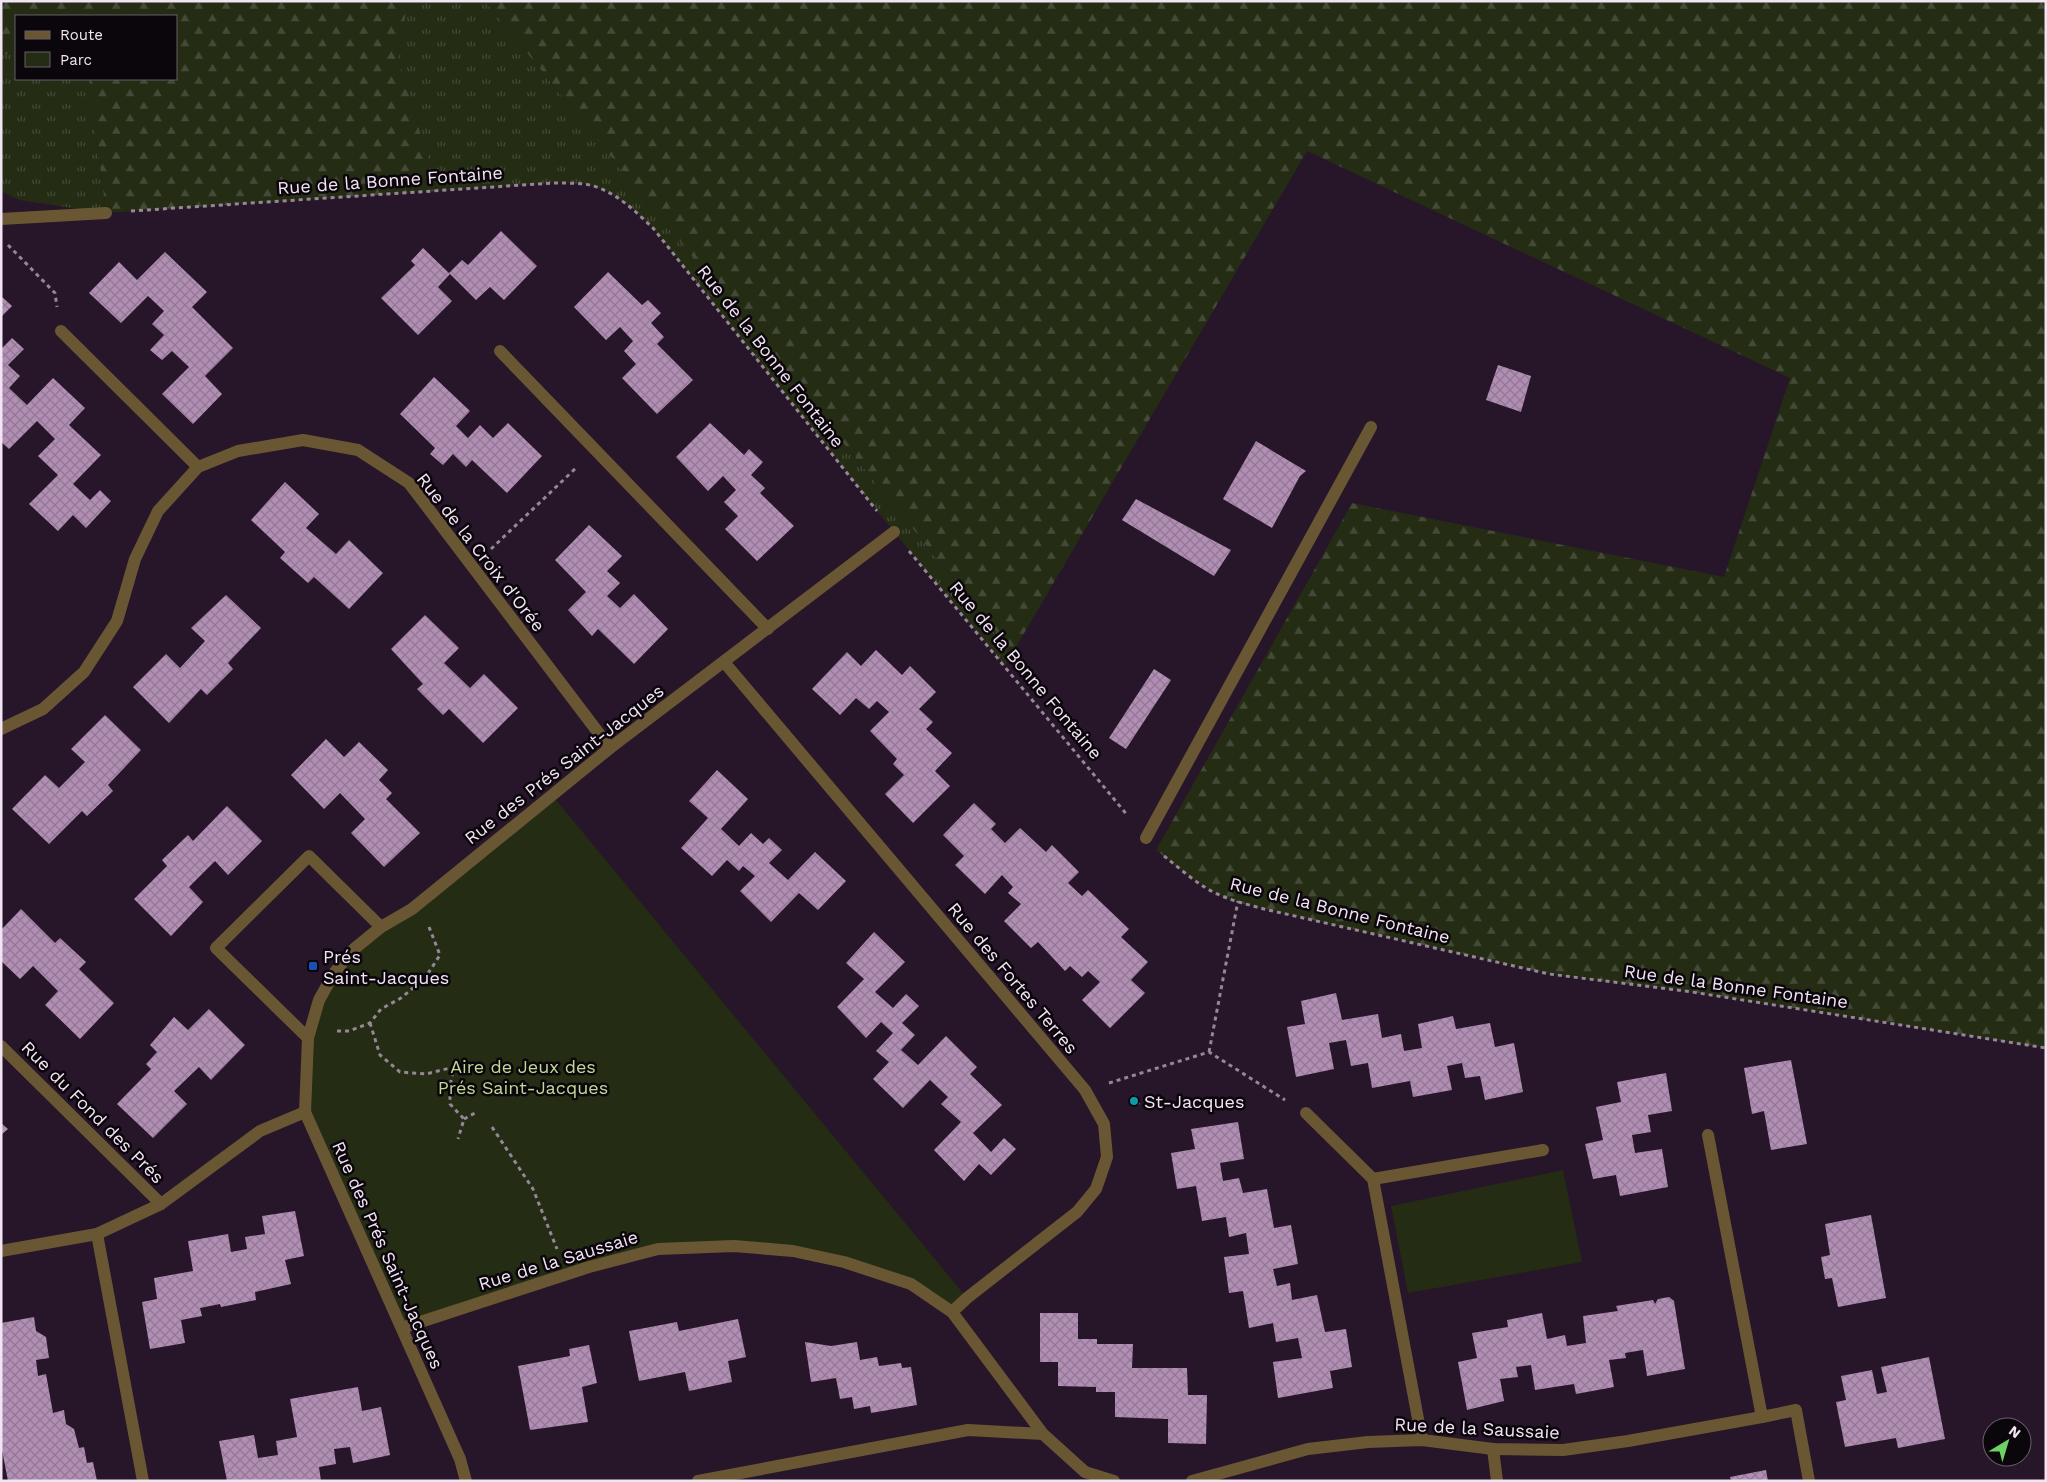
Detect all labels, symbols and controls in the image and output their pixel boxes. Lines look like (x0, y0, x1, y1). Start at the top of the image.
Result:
legend (15, 15, 178, 80)
text: Route (60, 26, 103, 44)
text: Parc (60, 51, 92, 69)
street label: Rue de la Bonne Fontaine (277, 162, 503, 198)
street label: Rue de la Bonne Fontaine (693, 261, 849, 451)
street label: Rue de la Croix d'Orée (412, 468, 550, 636)
street label: Rue de la Bonne Fontaine (945, 577, 1107, 763)
street label: Rue des Prés Saint-Jacques (460, 680, 668, 848)
street label: Rue de la Bonne Fontaine (1228, 872, 1452, 948)
street label: Rue des Fortes Terres (944, 898, 1082, 1058)
place label: Prés Saint-Jacques (323, 946, 449, 988)
marker: Prés Saint-Jacques (307, 960, 319, 972)
street label: Rue de la Bonne Fontaine (1623, 960, 1849, 1012)
street label: Rue du Fond des Prés (18, 1037, 168, 1187)
park label: Aire de Jeux des Prés Saint-Jacques (438, 1056, 608, 1098)
place label: St-Jacques (1144, 1091, 1244, 1112)
marker: St-Jacques (1128, 1095, 1140, 1107)
street label: Rue des Prés Saint-Jacques (328, 1138, 448, 1372)
street label: Rue de la Saussaie (476, 1226, 640, 1294)
street label: Rue de la Saussaie (1394, 1413, 1560, 1443)
north arrow (1982, 1417, 2032, 1467)
text: N (2006, 1422, 2024, 1441)

